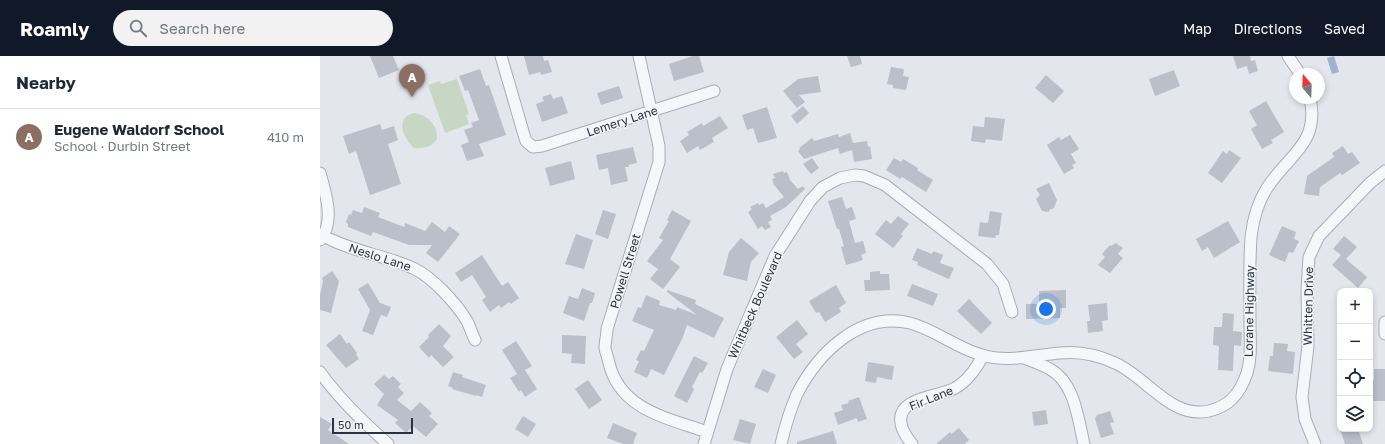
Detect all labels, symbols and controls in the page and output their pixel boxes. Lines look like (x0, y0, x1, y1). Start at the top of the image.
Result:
search box (113, 10, 393, 46)
text: Roamly (20, 17, 89, 40)
icon: search (127, 17, 149, 39)
text: Search here (159, 19, 245, 37)
text: Map (1183, 20, 1212, 37)
text: Directions (1234, 20, 1302, 37)
text: Saved (1324, 20, 1365, 37)
pin: A (399, 64, 425, 97)
north arrow (1289, 68, 1325, 104)
text: Nearby (16, 72, 76, 93)
street label: Lemery Lane (584, 102, 660, 140)
text: Eugene Waldorf School (54, 120, 224, 138)
text: A (24, 129, 34, 145)
text: 410 m (267, 129, 304, 145)
text: School · Durbin Street (54, 138, 191, 154)
street label: Powell Street (606, 232, 644, 310)
street label: Neslo Lane (347, 240, 413, 274)
street label: Whitbeck Boulevard (725, 249, 785, 361)
street label: Lorane Highway (1241, 264, 1257, 357)
street label: Whitten Drive (1300, 267, 1316, 345)
map controls (1337, 288, 1373, 432)
button: + (1337, 288, 1373, 324)
your location (1036, 299, 1056, 319)
button: − (1337, 324, 1373, 360)
button: locate (1337, 360, 1373, 396)
street label: Fir Lane (907, 382, 955, 414)
button: layers (1337, 396, 1373, 432)
scale bar (332, 416, 413, 435)
text: 50 m (338, 418, 364, 431)

